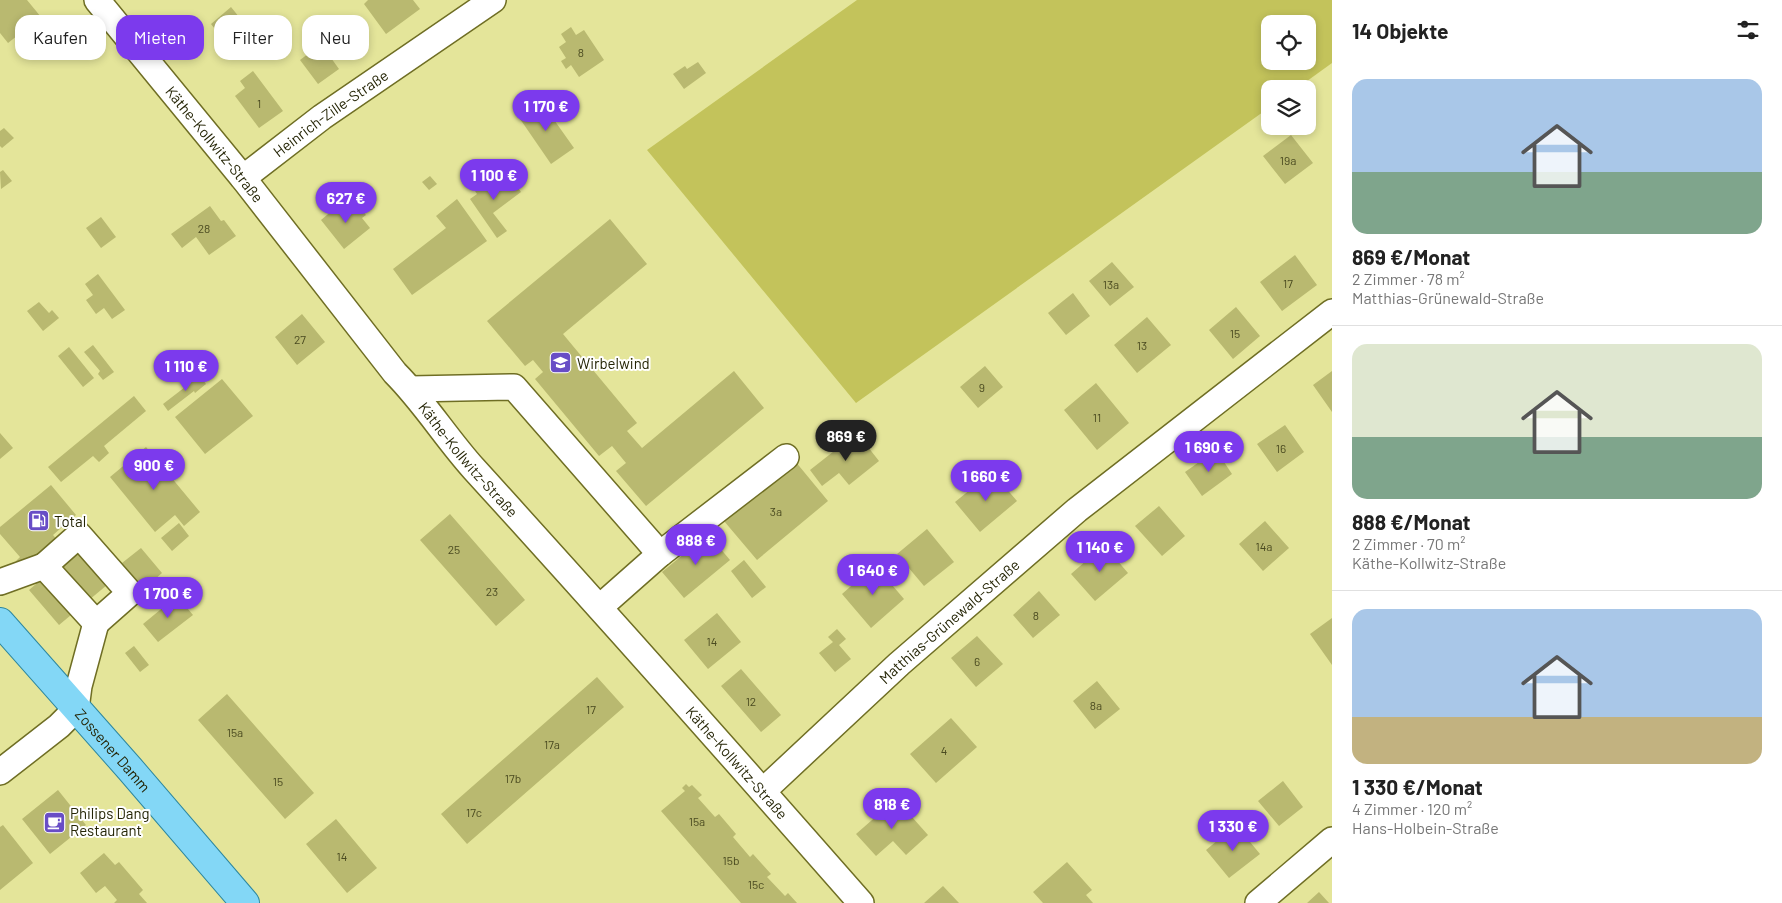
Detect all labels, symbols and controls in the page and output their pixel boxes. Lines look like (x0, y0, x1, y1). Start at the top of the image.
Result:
chip: Kaufen (15, 15, 106, 60)
chip: Mieten (116, 15, 204, 60)
chip: Filter (214, 15, 292, 60)
chip: Neu (302, 15, 369, 60)
map controls (1261, 15, 1316, 135)
button: locate (1261, 15, 1316, 70)
icon: filters (1734, 16, 1762, 44)
text: 14 Objekte (1352, 18, 1449, 43)
house number: 8 (578, 45, 584, 59)
street label: Heinrich-Zille-Straße (269, 66, 391, 160)
button: layers (1261, 80, 1316, 135)
street label: Käthe-Kollwitz-Straße (162, 82, 267, 206)
pin: 1 170 € (500, 90, 592, 132)
house number: 1 (257, 96, 261, 110)
text: 1 170 € (524, 96, 568, 115)
icon: home (1512, 111, 1602, 201)
house number: 19a (1280, 153, 1296, 167)
pin: 1 100 € (448, 158, 540, 201)
text: 1 100 € (471, 165, 517, 184)
pin: 627 € (311, 182, 381, 224)
text: 627 € (327, 188, 365, 207)
house number: 28 (198, 221, 210, 235)
text: 869 €/Monat (1352, 244, 1470, 269)
text: 2 Zimmer · 78 m² (1352, 269, 1465, 288)
house number: 17 (1283, 276, 1293, 290)
house number: 13a (1103, 277, 1119, 291)
text: Matthias-Grünewald-Straße (1352, 288, 1544, 307)
house number: 15 (1230, 326, 1240, 340)
house number: 27 (294, 332, 306, 346)
house number: 13 (1137, 338, 1147, 352)
pin: 1 110 € (140, 350, 232, 392)
school or university icon: Wirbelwind (549, 351, 573, 375)
place label: Wirbelwind (577, 354, 650, 372)
text: 1 110 € (165, 356, 207, 375)
icon: home (1512, 377, 1602, 467)
house number: 9 (979, 380, 985, 394)
street label: Käthe-Kollwitz-Straße (415, 398, 522, 521)
house number: 11 (1093, 410, 1101, 424)
pin: 869 € (811, 420, 881, 462)
text: 869 € (826, 426, 866, 445)
pin: 1 690 € (1163, 430, 1255, 473)
text: 1 690 € (1185, 437, 1233, 456)
house number: 16 (1276, 441, 1286, 455)
pin: 900 € (119, 448, 189, 491)
text: 900 € (134, 455, 174, 474)
pin: 1 660 € (940, 460, 1032, 502)
text: 1 660 € (962, 466, 1010, 485)
house number: 3a (770, 504, 782, 518)
fuel station icon: Total (26, 509, 50, 533)
text: 888 €/Monat (1352, 509, 1471, 534)
place label: Total (54, 512, 86, 530)
pin: 888 € (661, 524, 731, 566)
text: 888 € (676, 530, 716, 549)
pin: 1 140 € (1054, 530, 1146, 573)
text: 2 Zimmer · 70 m² (1352, 534, 1465, 553)
text: 1 140 € (1077, 537, 1123, 556)
house number: 14a (1256, 539, 1272, 553)
house number: 25 (448, 542, 460, 556)
text: Käthe-Kollwitz-Straße (1352, 553, 1506, 572)
pin: 1 640 € (827, 554, 919, 596)
street label: Matthias-Grünewald-Straße (875, 555, 1023, 687)
text: 1 640 € (848, 560, 898, 579)
pin: 1 700 € (122, 576, 214, 619)
text: 1 700 € (144, 583, 192, 602)
house number: 23 (486, 584, 498, 598)
house number: 8 (1033, 608, 1039, 622)
house number: 14 (707, 634, 717, 648)
icon: home (1512, 642, 1602, 732)
house number: 6 (974, 654, 980, 668)
house number: 12 (746, 694, 756, 708)
house number: 8a (1090, 698, 1102, 712)
house number: 17 (586, 702, 596, 716)
street label: Käthe-Kollwitz-Straße (682, 702, 792, 823)
street label: Zossener Damm (72, 705, 155, 795)
house number: 15a (227, 725, 243, 739)
house number: 17a (544, 737, 560, 751)
house number: 4 (941, 743, 947, 757)
house number: 17b (505, 771, 521, 785)
house number: 15 (273, 774, 283, 788)
text: 1 330 €/Monat (1352, 774, 1483, 799)
pin: 818 € (857, 788, 927, 830)
text: 818 € (874, 794, 910, 813)
text: 4 Zimmer · 120 m² (1352, 799, 1472, 818)
place label: Philips Dang Restaurant (70, 804, 150, 839)
house number: 17c (466, 805, 482, 819)
cafe icon: Philips Dang Restaurant (42, 810, 66, 834)
pin: 1 330 € (1187, 810, 1279, 852)
house number: 15a (689, 814, 705, 828)
text: 1 330 € (1209, 816, 1257, 835)
text: Hans-Holbein-Straße (1352, 818, 1499, 837)
house number: 14 (337, 849, 347, 863)
house number: 15b (723, 853, 739, 867)
house number: 15c (748, 877, 764, 891)

